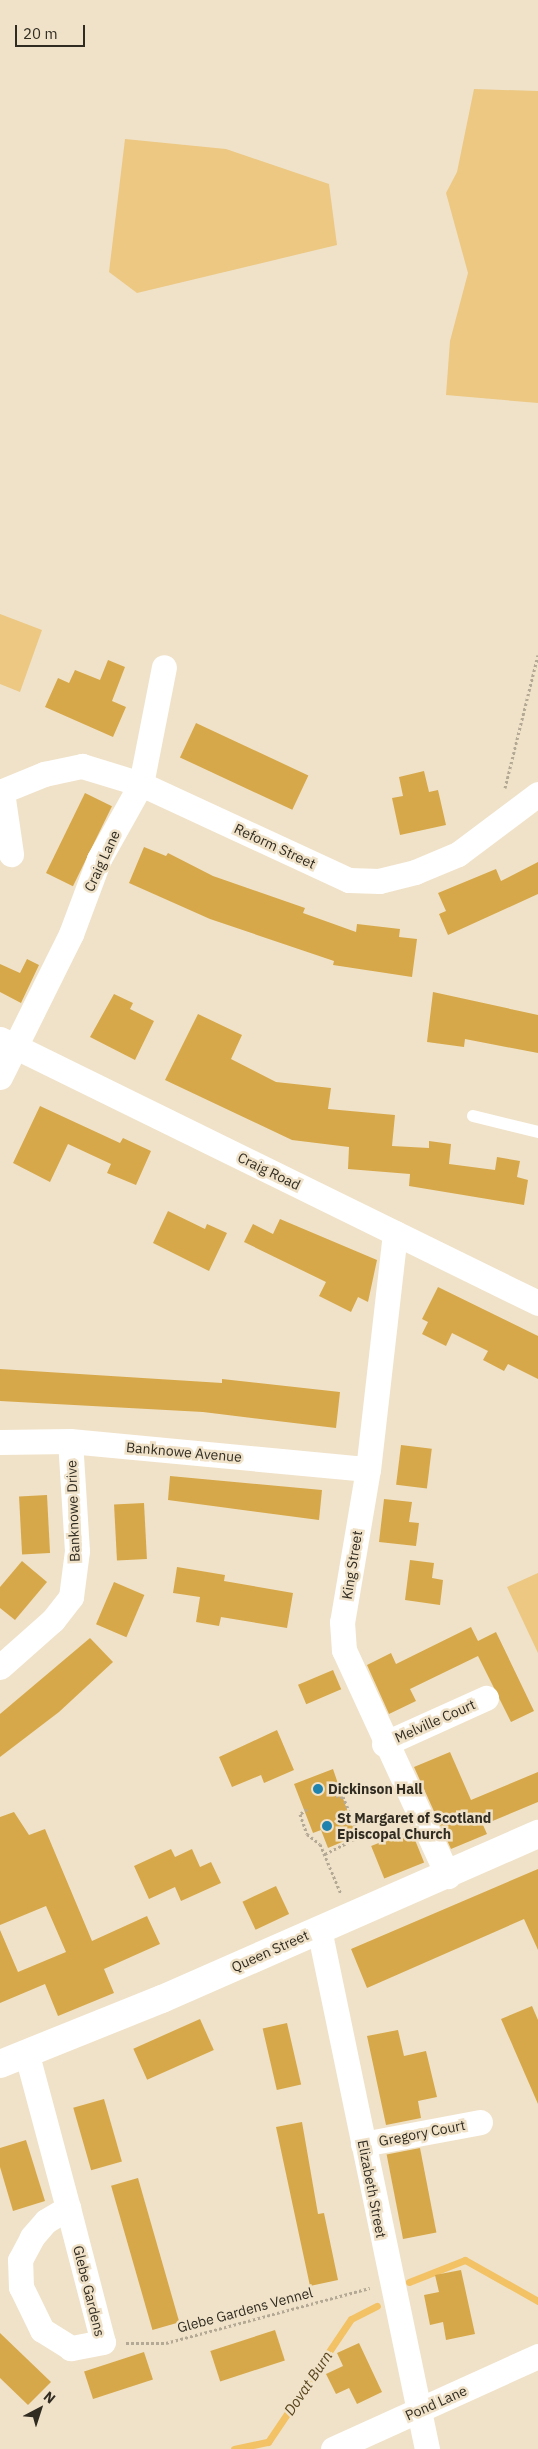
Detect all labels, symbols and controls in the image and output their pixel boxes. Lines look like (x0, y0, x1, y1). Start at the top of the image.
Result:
scale bar (18, 15, 88, 47)
text: 20 m (23, 24, 58, 43)
street label: Reform Street (232, 820, 318, 872)
street label: Craig Lane (81, 828, 123, 894)
street label: Craig Road (235, 1149, 303, 1193)
street label: Banknowe Avenue (125, 1439, 243, 1465)
street label: Banknowe Drive (63, 1460, 83, 1562)
street label: King Street (338, 1529, 366, 1601)
street label: Melville Court (392, 1696, 478, 1746)
place label: Dickinson Hall (328, 1781, 422, 1797)
marker: Dickinson Hall (312, 1783, 324, 1795)
place label: St Margaret of Scotland Episcopal Church (337, 1810, 491, 1842)
marker: St Margaret of Scotland Episcopal Church (321, 1820, 333, 1832)
street label: Queen Street (229, 1926, 311, 1976)
street label: Gregory Court (377, 2116, 467, 2150)
street label: Elizabeth Street (354, 2138, 390, 2240)
street label: Glebe Gardens (70, 2244, 108, 2338)
street label: Glebe Gardens Vennel (175, 2284, 315, 2336)
water label: Dovat Burn (280, 2347, 336, 2419)
street label: Pond Lane (403, 2382, 469, 2424)
north arrow (15, 2384, 65, 2434)
text: N (40, 2387, 59, 2408)

